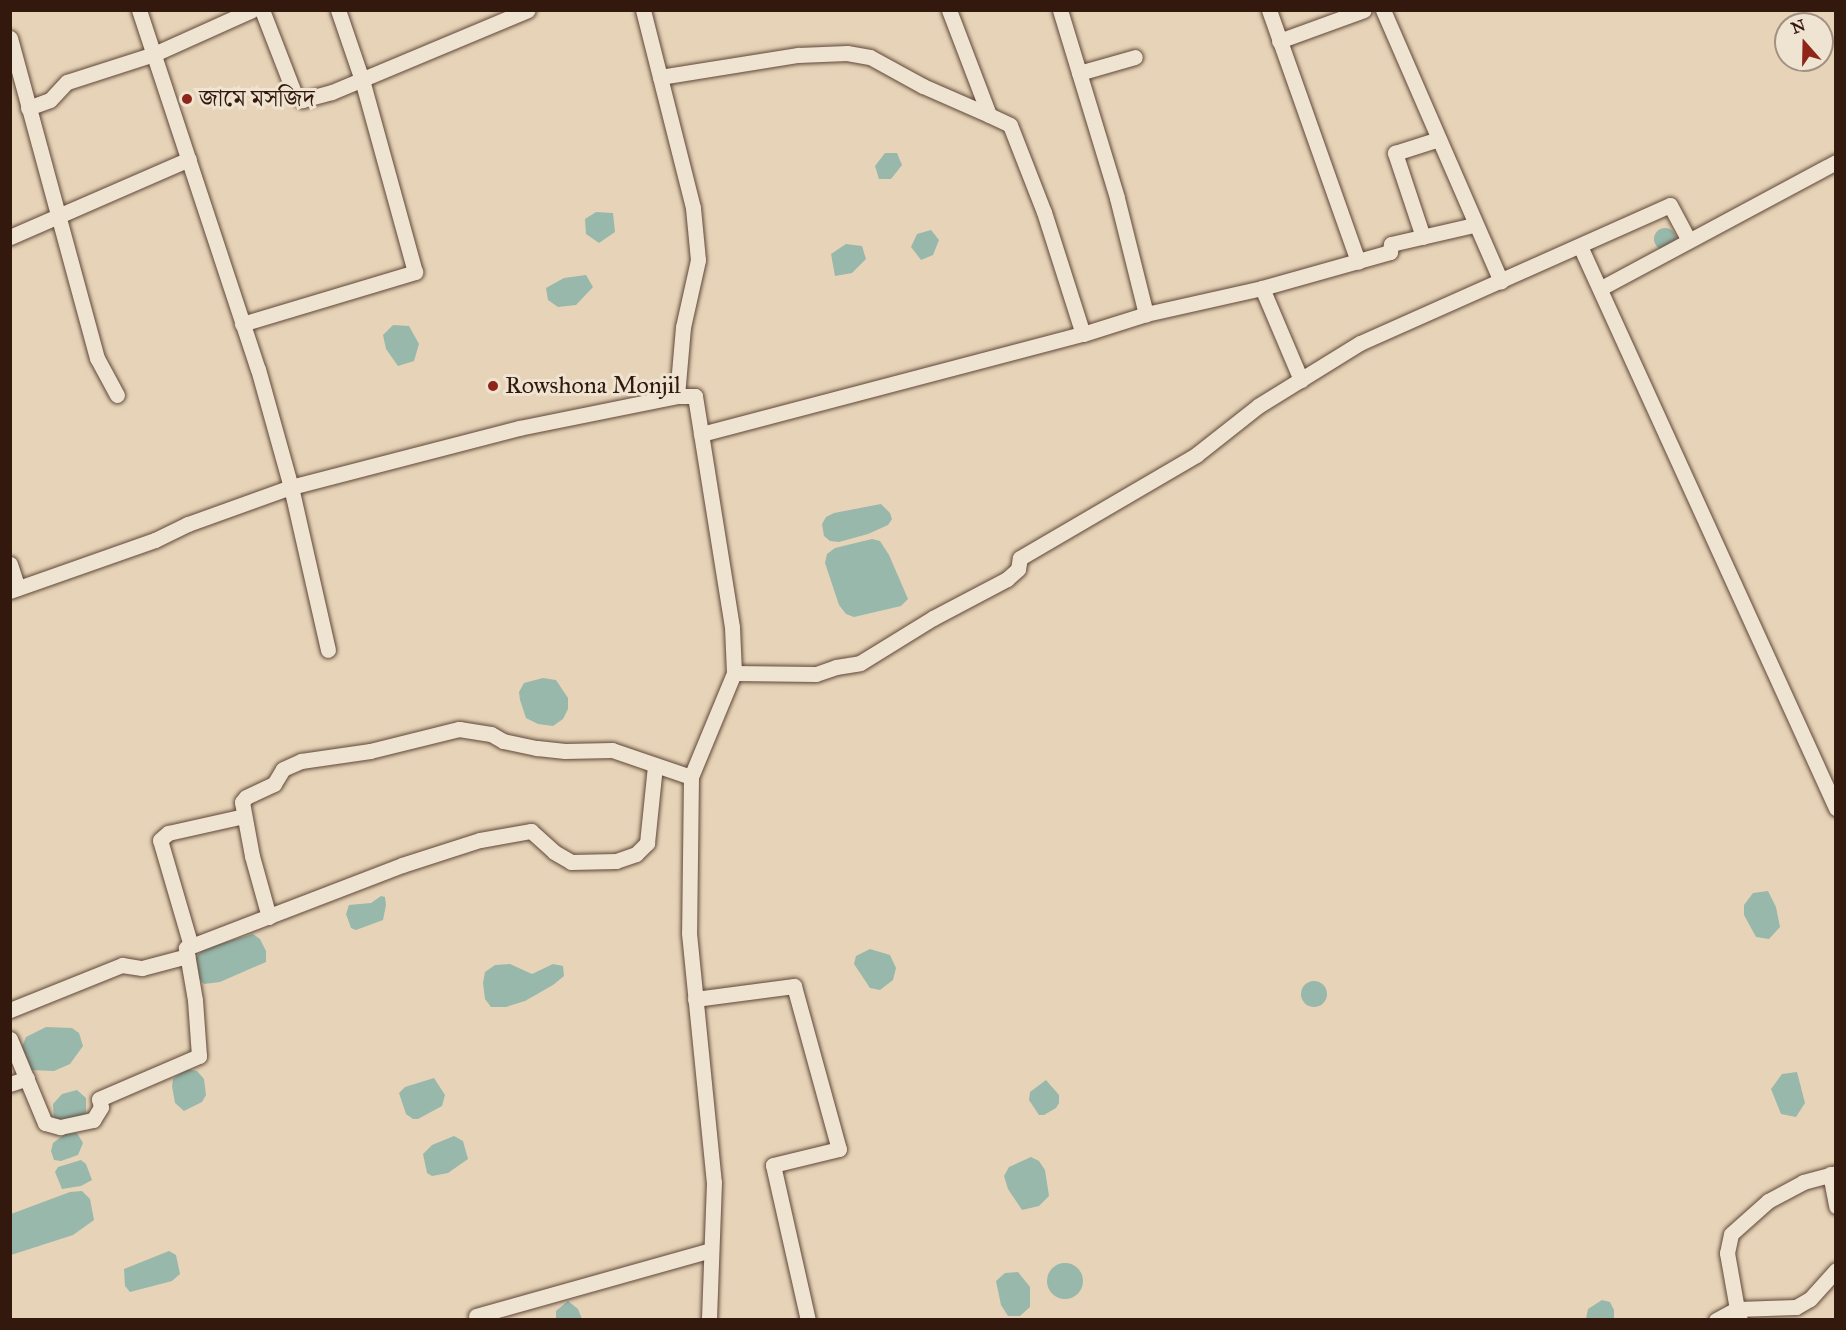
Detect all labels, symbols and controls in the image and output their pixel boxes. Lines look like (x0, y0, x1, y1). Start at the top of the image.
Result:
north arrow (1774, 12, 1834, 72)
text: N (1789, 15, 1808, 38)
place label: জামে মসজিদ (199, 85, 315, 113)
marker: জামে মসজিদ (180, 92, 194, 106)
place label: Rowshona Monjil (505, 372, 681, 400)
marker: Rowshona Monjil (486, 379, 500, 393)

